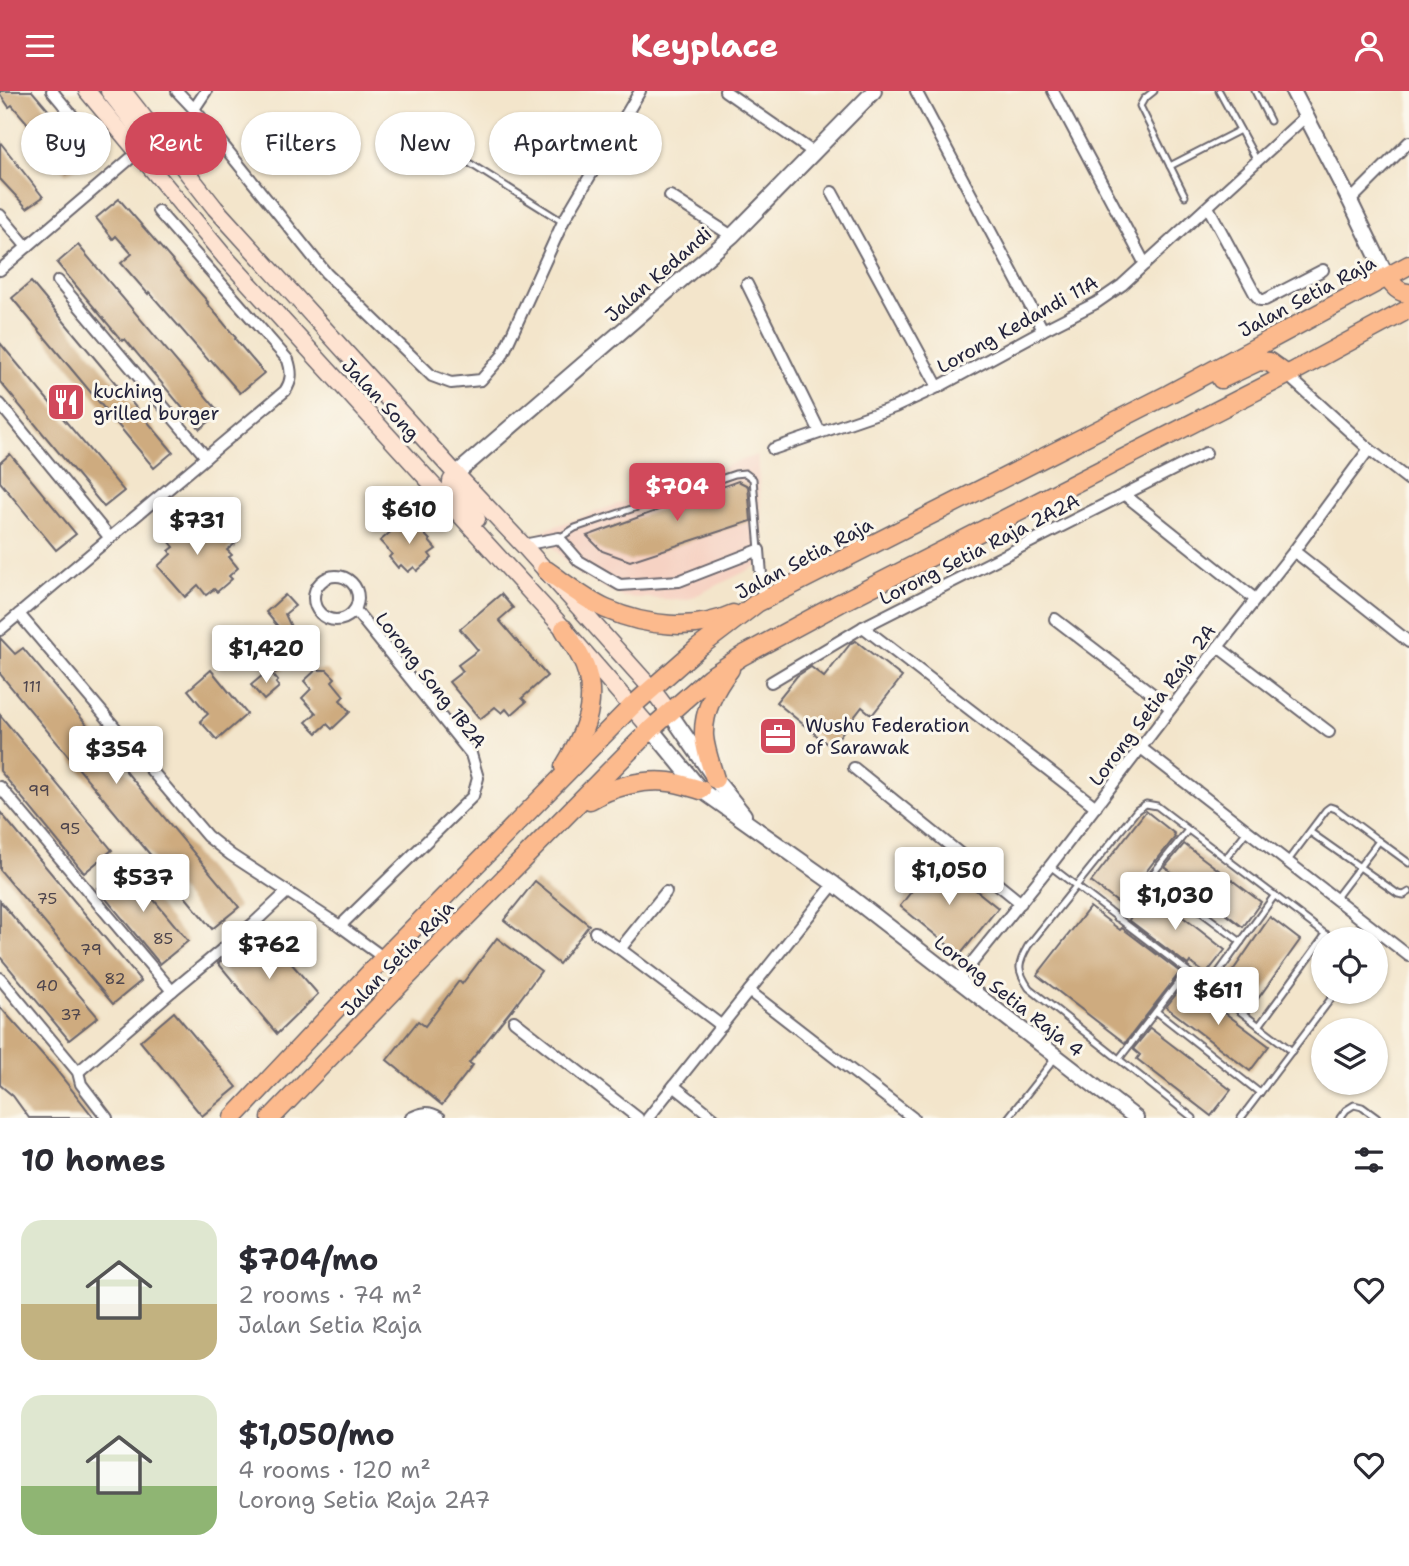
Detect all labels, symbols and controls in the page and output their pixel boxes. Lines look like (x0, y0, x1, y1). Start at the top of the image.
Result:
text: Keyplace (630, 24, 779, 67)
icon: menu (21, 27, 59, 65)
icon: person (1350, 27, 1388, 65)
chip: Buy (21, 112, 111, 175)
chip: Rent (125, 112, 227, 175)
chip: Filters (241, 112, 361, 175)
chip: New (375, 112, 475, 175)
chip: Apartment (489, 112, 662, 175)
street label: Jalan Kedandi (600, 221, 717, 328)
street label: Jalan Setia Raja (1234, 250, 1380, 343)
street label: Lorong Kedandi 11A (932, 270, 1102, 379)
street label: Jalan Song (336, 353, 425, 446)
place label: kuching grilled burger (93, 379, 219, 426)
restaurant icon: kuching grilled burger (45, 381, 87, 423)
pin: $704 (636, 463, 718, 523)
text: $704 (645, 471, 709, 501)
pin: $610 (368, 487, 450, 546)
street label: Lorong Setia Raja 2A2A (875, 488, 1084, 611)
text: $610 (381, 494, 437, 524)
pin: $731 (156, 497, 238, 557)
text: $731 (169, 505, 225, 535)
street label: Jalan Setia Raja (731, 512, 877, 605)
street label: Lorong Song 1B2A (370, 607, 492, 754)
street label: Lorong Setia Raja 2A (1083, 619, 1222, 791)
pin: $1,420 (209, 625, 323, 685)
text: $1,420 (228, 633, 304, 663)
house number: 111 (23, 676, 41, 697)
place label: Wushu Federation of Sarawak (805, 713, 969, 760)
office icon: Wushu Federation of Sarawak (757, 715, 799, 757)
pin: $354 (75, 727, 157, 786)
text: $354 (85, 734, 147, 764)
house number: 99 (28, 780, 50, 801)
house number: 95 (60, 818, 80, 839)
pin: $1,050 (892, 847, 1006, 907)
pin: $537 (102, 855, 184, 914)
text: $1,050 (911, 855, 987, 885)
text: $537 (112, 862, 174, 892)
pin: $1,030 (1118, 873, 1232, 932)
text: $1,030 (1136, 880, 1214, 910)
house number: 75 (37, 888, 57, 909)
street label: Jalan Setia Raja (336, 895, 459, 1022)
pin: $762 (228, 921, 310, 981)
map controls (1311, 927, 1388, 1095)
button: locate (1311, 927, 1388, 1004)
house number: 85 (153, 928, 173, 949)
text: $762 (238, 929, 300, 959)
street label: Lorong Setia Raja 4 (929, 930, 1089, 1063)
house number: 79 (80, 939, 102, 960)
pin: $611 (1177, 967, 1259, 1027)
house number: 82 (104, 968, 126, 989)
house number: 40 (36, 975, 58, 996)
text: $611 (1193, 975, 1243, 1005)
house number: 37 (60, 1004, 82, 1025)
button: layers (1311, 1018, 1388, 1095)
text: 10 homes (21, 1140, 166, 1181)
icon: filters (1350, 1141, 1388, 1179)
text: $704/mo (238, 1239, 378, 1280)
icon: home (77, 1248, 161, 1332)
icon: heart (1350, 1271, 1388, 1309)
text: 2 rooms · 74 m² (238, 1280, 422, 1310)
text: Jalan Setia Raja (238, 1310, 422, 1340)
text: $1,050/mo (238, 1414, 395, 1455)
icon: home (77, 1423, 161, 1507)
icon: heart (1350, 1446, 1388, 1484)
text: 4 rooms · 120 m² (238, 1455, 431, 1485)
text: Lorong Setia Raja 2A7 (238, 1485, 490, 1515)

